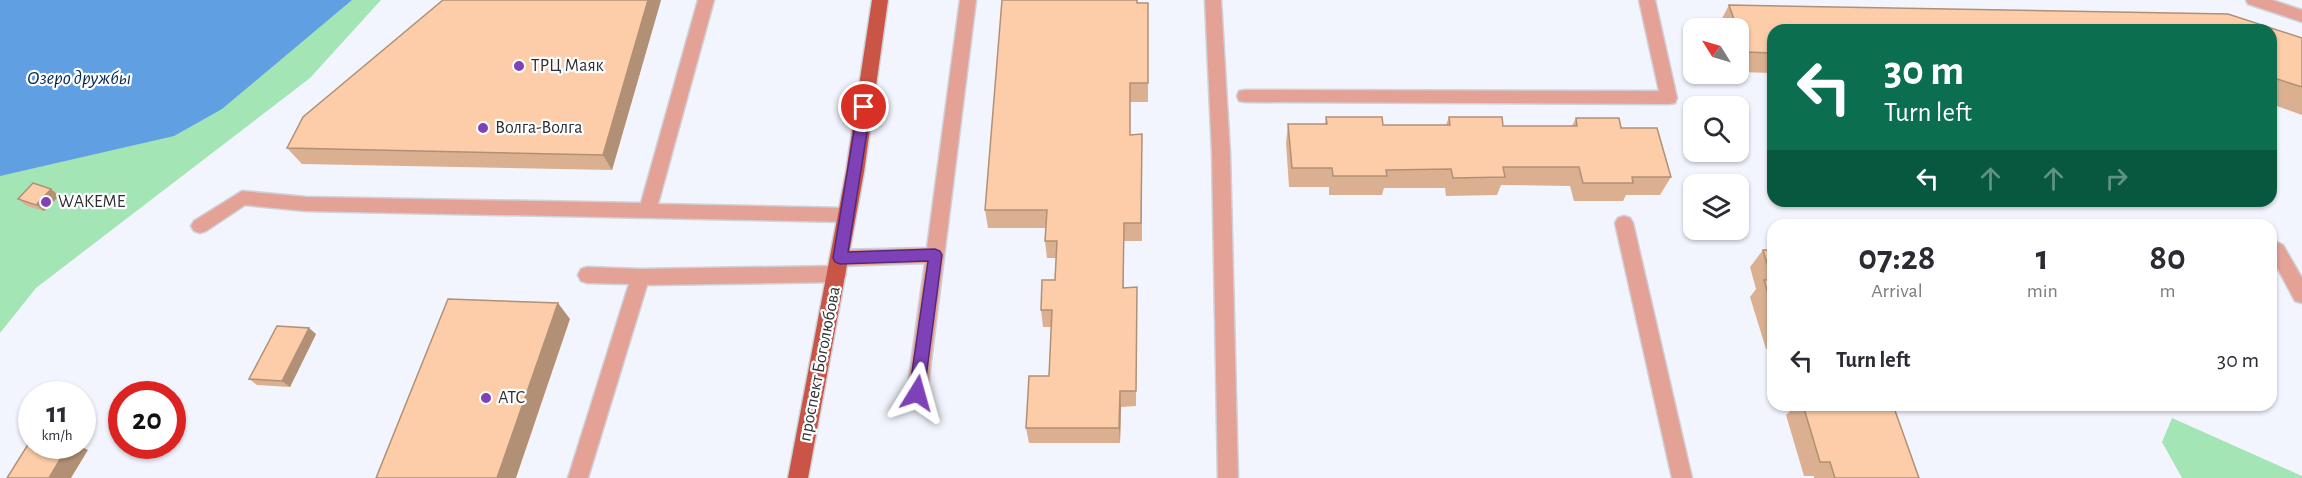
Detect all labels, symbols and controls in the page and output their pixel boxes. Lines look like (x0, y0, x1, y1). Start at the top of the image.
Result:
north arrow (1683, 18, 1749, 84)
map controls (1683, 18, 1749, 240)
icon: left (1785, 48, 1863, 126)
text: 30 m (1884, 50, 1964, 92)
place label: ТРЦ Маяк (531, 57, 604, 75)
marker: ТРЦ Маяк (512, 59, 526, 73)
water label: Озеро дружбы (27, 68, 131, 88)
pin (838, 81, 889, 132)
icon: arrive (847, 90, 880, 123)
button: search (1683, 96, 1749, 162)
text: Turn left (1884, 99, 1972, 126)
place label: Волга-Волга (495, 119, 582, 137)
marker: Волга-Волга (476, 121, 490, 135)
icon: left (1911, 162, 1944, 195)
icon: ahead (1974, 162, 2007, 195)
icon: ahead (2037, 162, 2070, 195)
icon: right (2100, 162, 2133, 195)
button: layers (1683, 174, 1749, 240)
place label: WAKEME (58, 193, 126, 211)
marker: WAKEME (39, 195, 53, 209)
text: 07:28 (1858, 240, 1936, 276)
text: 1 (2036, 240, 2049, 276)
text: 80 (2149, 240, 2186, 276)
text: Arrival (1871, 281, 1923, 301)
text: min (2027, 281, 2058, 301)
text: m (2159, 281, 2175, 301)
street label: проспект Боголюбова (795, 285, 844, 443)
icon: left (1785, 344, 1818, 377)
text: Turn left (1836, 349, 1910, 371)
text: 30 m (2217, 349, 2259, 371)
position arrow (885, 361, 949, 425)
speed limit sign: 20 (108, 381, 186, 459)
place label: АТС (498, 389, 525, 407)
marker: АТС (479, 391, 493, 405)
text: 11 (46, 398, 68, 428)
text: km/h (42, 428, 72, 443)

